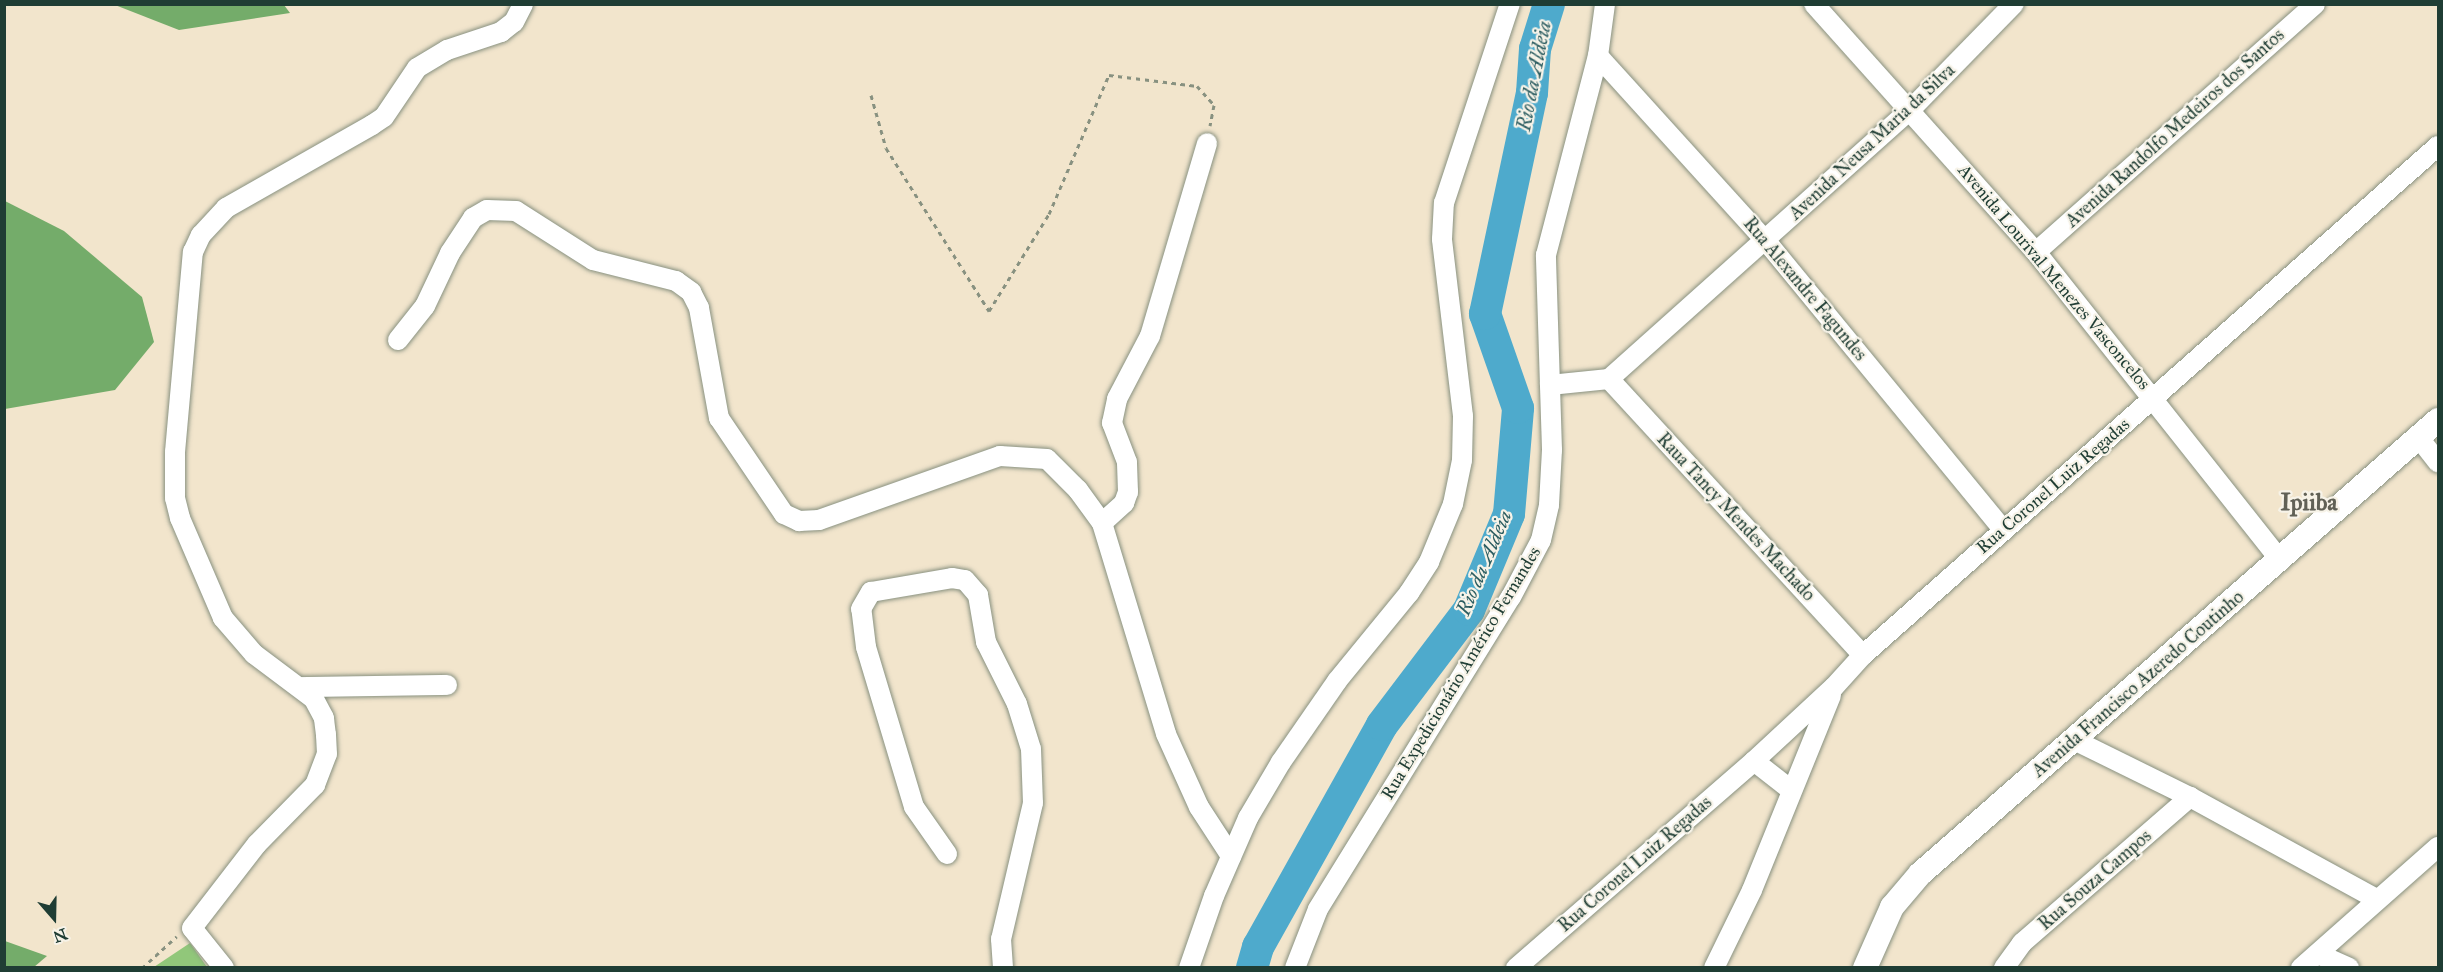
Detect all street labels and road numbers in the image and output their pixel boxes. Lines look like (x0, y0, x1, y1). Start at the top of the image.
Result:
street label: Avenida Randolfo Medeiros dos Santos (2061, 24, 2289, 232)
street label: Avenida Neusa Maria da Silva (1785, 60, 1959, 224)
street label: Avenida Lourival Menezes Vasconcelos (1953, 160, 2155, 394)
street label: Rua Alexandre Fagundes (1739, 213, 1871, 365)
street label: Rua Coronel Luiz Regadas (1972, 414, 2134, 558)
street label: Raua Tancy Mendes Machado (1652, 428, 1820, 606)
street label: Rua Expedicionário Américo Fernandes (1377, 543, 1545, 803)
street label: Avenida Francisco Azeredo Coutinho (2028, 586, 2248, 782)
street label: Rua Coronel Luiz Regadas (1554, 792, 1716, 936)
street label: Rua Souza Campos (2034, 825, 2156, 935)

